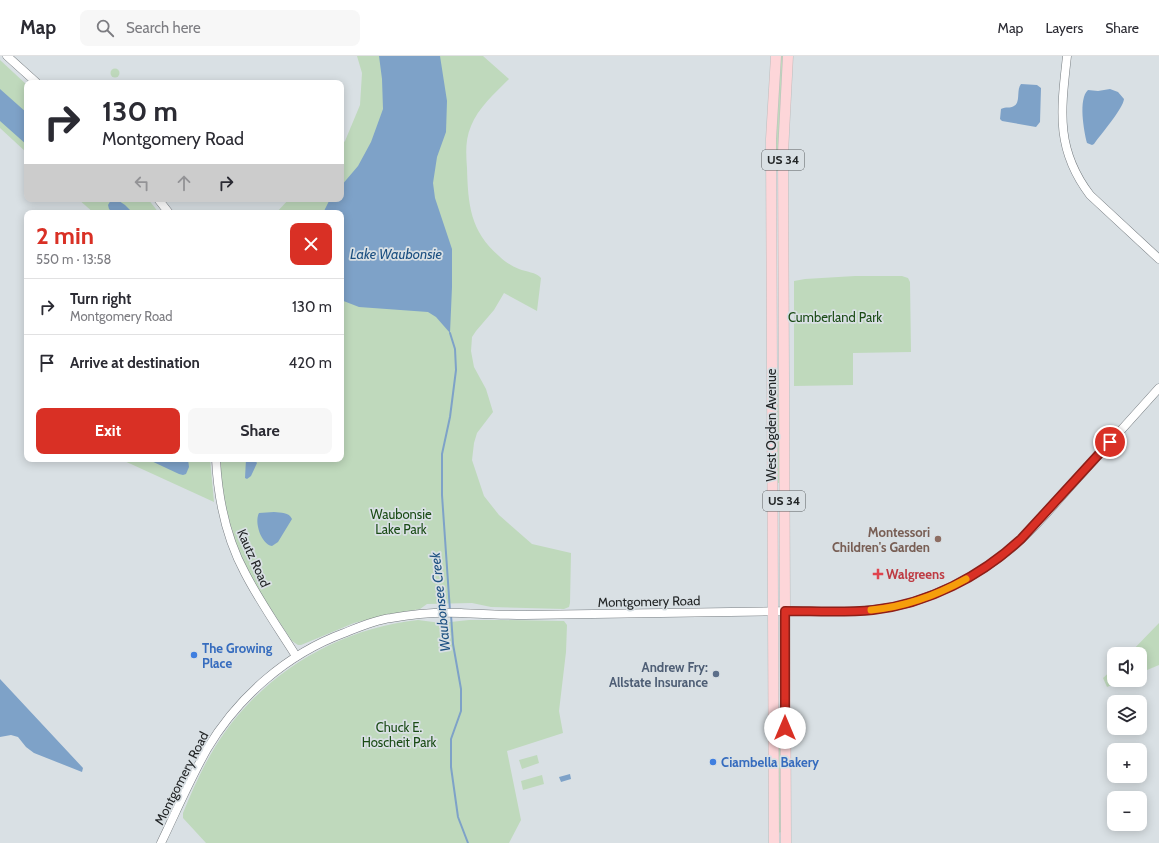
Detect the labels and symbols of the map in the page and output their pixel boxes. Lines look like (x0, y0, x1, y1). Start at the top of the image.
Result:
road number: US 34 (762, 150, 804, 170)
water label: Lake Waubonsie (350, 245, 443, 263)
park label: Cumberland Park (788, 309, 882, 325)
street label: West Ogden Avenue (763, 368, 779, 481)
pin (1093, 425, 1127, 459)
road number: US 34 (763, 491, 805, 511)
park label: Waubonsie Lake Park (370, 506, 432, 537)
place label: Montessori Children's Garden (832, 524, 930, 555)
street label: Kautz Road (234, 526, 274, 590)
marker: Montessori Children's Garden (933, 534, 943, 544)
water label: Waubonsee Creek (426, 550, 454, 653)
place label: Walgreens (886, 566, 945, 582)
marker: Walgreens (873, 569, 883, 579)
street label: Montgomery Road (598, 592, 700, 610)
place label: The Growing Place (202, 640, 273, 671)
marker: The Growing Place (189, 650, 199, 660)
place label: Andrew Fry: Allstate Insurance (609, 659, 708, 690)
marker: Andrew Fry: Allstate Insurance (711, 669, 721, 679)
position arrow (764, 707, 806, 749)
park label: Chuck E. Hoscheit Park (362, 719, 436, 750)
street label: Montgomery Road (151, 729, 211, 827)
place label: Ciambella Bakery (721, 754, 819, 770)
marker: Ciambella Bakery (708, 757, 718, 767)

